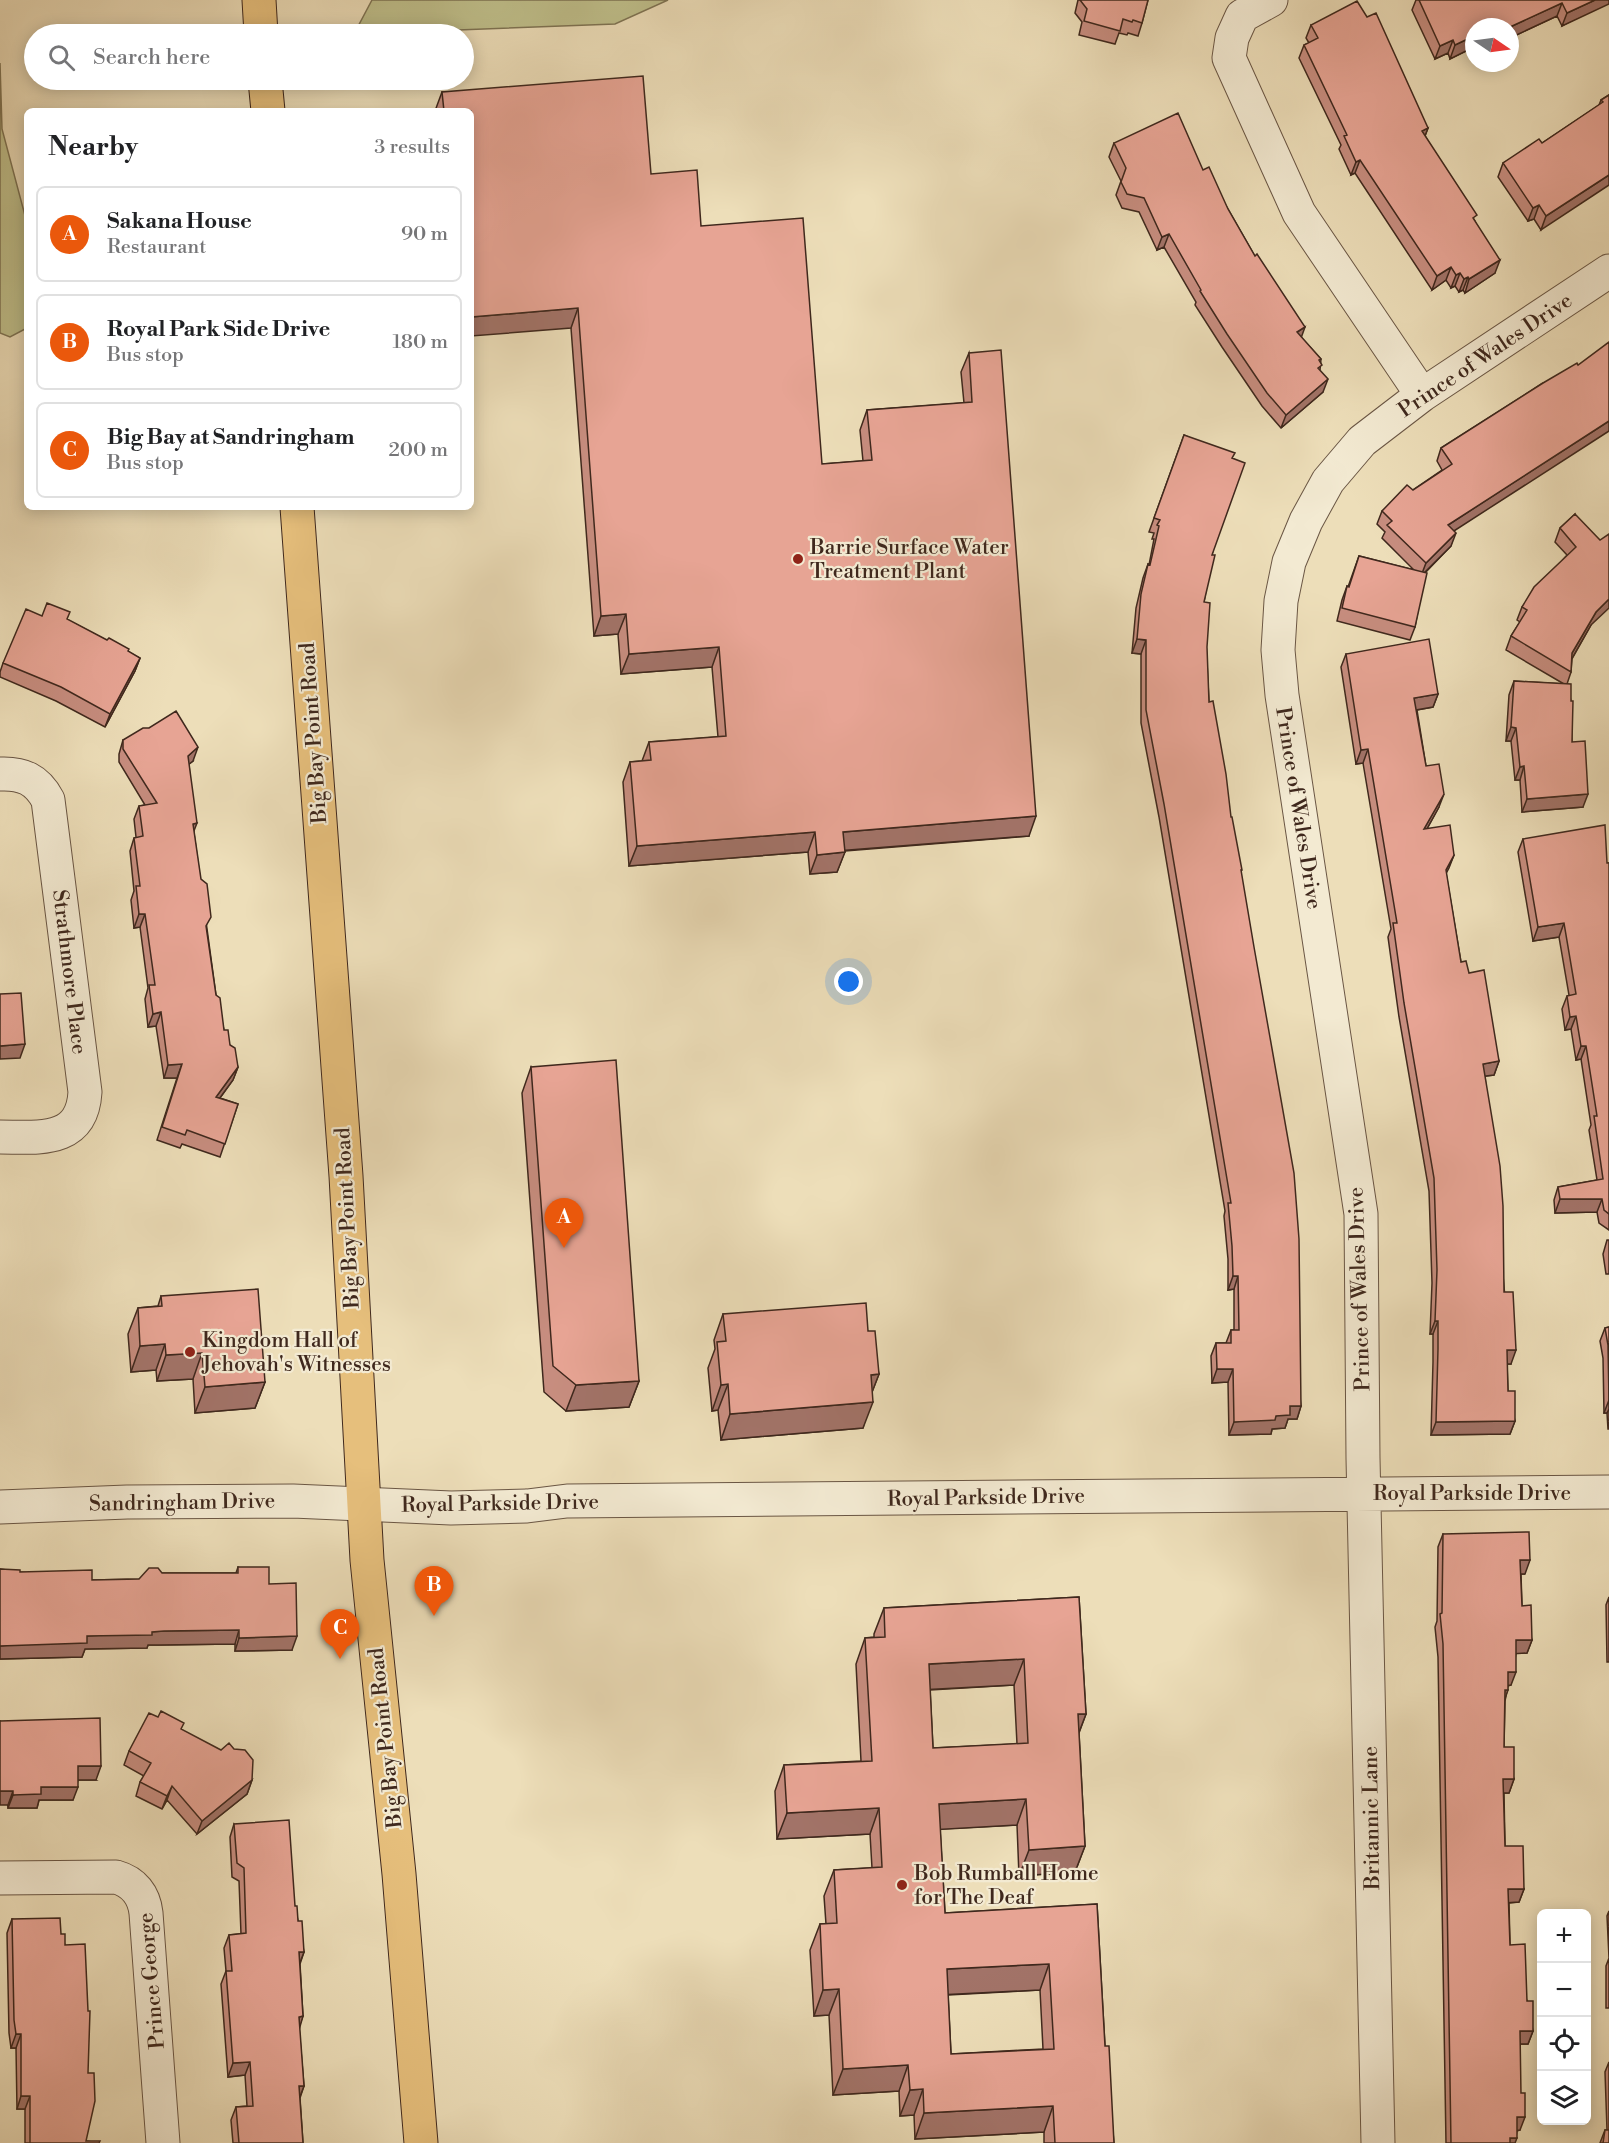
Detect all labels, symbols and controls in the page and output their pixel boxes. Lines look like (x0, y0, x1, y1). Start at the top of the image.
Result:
north arrow (1465, 18, 1519, 72)
search box (24, 24, 474, 90)
icon: search (45, 41, 78, 74)
text: Search here (93, 44, 210, 71)
text: Nearby (48, 131, 138, 163)
text: 3 results (374, 135, 450, 160)
text: Sakana House (107, 208, 252, 235)
text: A (62, 222, 77, 247)
text: 90 m (401, 222, 448, 247)
text: Restaurant (107, 235, 206, 260)
street label: Prince of Wales Drive (1394, 288, 1578, 424)
text: Royal Park Side Drive (107, 316, 330, 343)
text: B (62, 330, 77, 355)
text: 180 m (393, 330, 448, 355)
text: Bus stop (107, 343, 184, 368)
text: Big Bay at Sandringham (107, 424, 354, 451)
text: C (62, 438, 77, 463)
text: 200 m (388, 438, 448, 463)
text: Bus stop (107, 451, 184, 476)
place label: Barrie Surface Water Treatment Plant (809, 535, 1009, 585)
marker: Barrie Surface Water Treatment Plant (791, 552, 805, 566)
street label: Big Bay Point Road (295, 642, 333, 825)
street label: Prince of Wales Drive (1269, 705, 1327, 911)
street label: Strathmore Place (46, 888, 92, 1056)
your location (834, 967, 863, 996)
street label: Big Bay Point Road (330, 1127, 366, 1310)
street label: Prince of Wales Drive (1343, 1186, 1377, 1392)
pin: A (544, 1198, 584, 1248)
place label: Kingdom Hall of Jehovah's Witnesses (201, 1328, 391, 1378)
marker: Kingdom Hall of Jehovah's Witnesses (183, 1345, 197, 1359)
street label: Royal Parkside Drive (1373, 1481, 1571, 1507)
street label: Royal Parkside Drive (887, 1483, 1085, 1513)
street label: Sandringham Drive (89, 1488, 275, 1518)
street label: Royal Parkside Drive (401, 1489, 599, 1519)
pin: B (414, 1566, 454, 1616)
pin: C (320, 1610, 360, 1659)
street label: Big Bay Point Road (364, 1646, 409, 1830)
street label: Britannic Lane (1358, 1746, 1386, 1891)
place label: Bob Rumball Home for The Deaf (913, 1861, 1099, 1911)
marker: Bob Rumball Home for The Deaf (895, 1878, 909, 1892)
map controls (1537, 1909, 1591, 2125)
button: + (1537, 1909, 1591, 1963)
street label: Prince George (133, 1912, 171, 2050)
button: − (1537, 1963, 1591, 2017)
button: locate (1537, 2017, 1591, 2071)
button: layers (1537, 2071, 1591, 2125)

